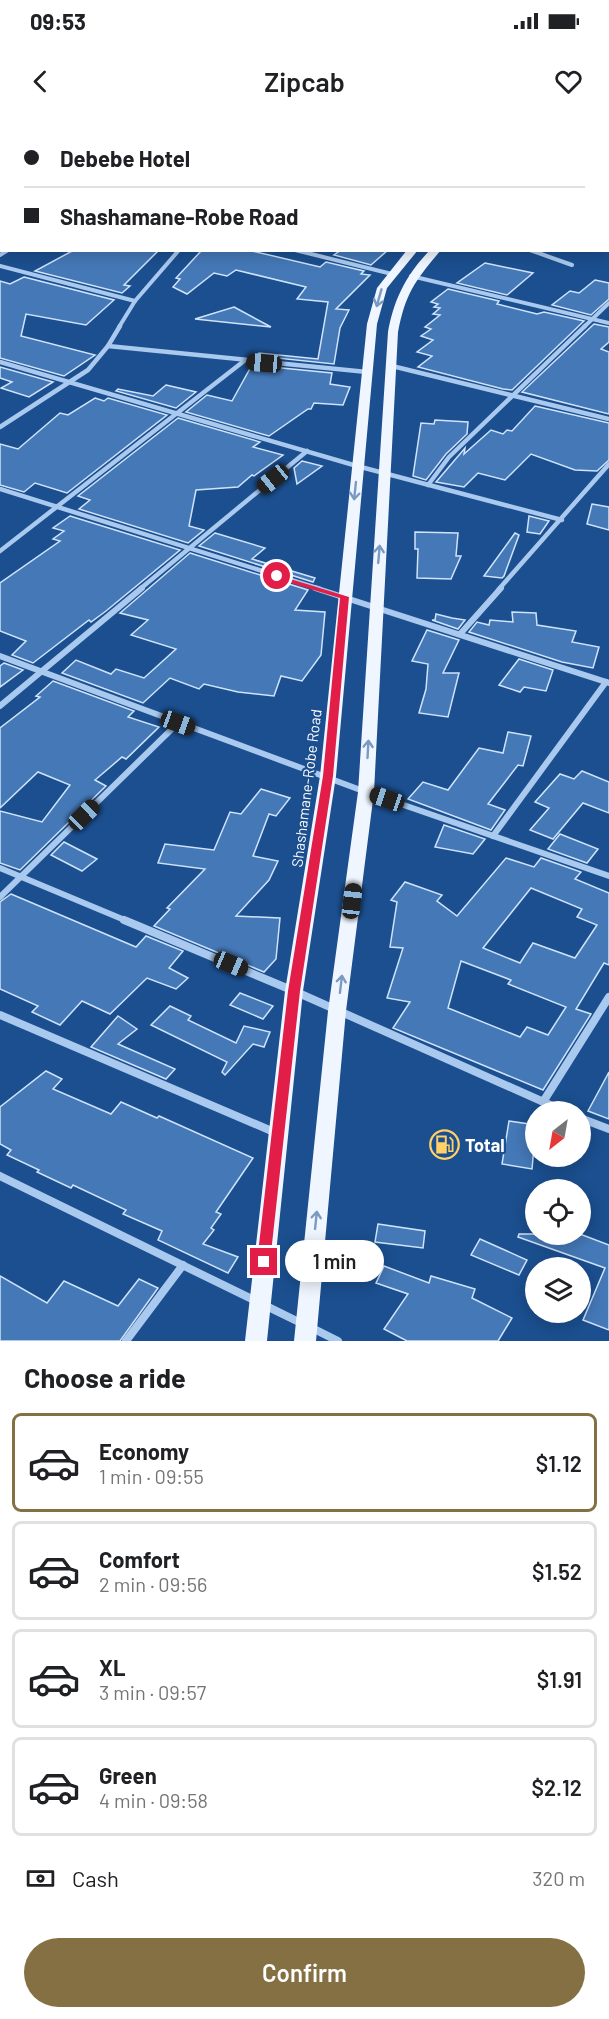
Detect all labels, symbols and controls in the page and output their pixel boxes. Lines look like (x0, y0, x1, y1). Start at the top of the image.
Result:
text: 09:53 (30, 8, 86, 34)
icon: back (24, 65, 57, 98)
text: Zipcab (264, 65, 345, 97)
icon: heart (552, 65, 585, 98)
text: Debebe Hotel (60, 145, 190, 171)
text: Shashamane-Robe Road (60, 203, 298, 229)
one-way arrow (373, 288, 384, 307)
car (245, 352, 283, 374)
car (253, 461, 293, 497)
one-way arrow (349, 480, 360, 500)
one-way arrow (374, 545, 385, 565)
route start (263, 562, 290, 589)
car (158, 708, 198, 738)
street label: Shashamane-Robe Road (287, 708, 325, 868)
one-way arrow (362, 739, 373, 759)
car (367, 785, 407, 813)
car (65, 796, 103, 834)
car (341, 882, 363, 920)
car (211, 949, 251, 979)
one-way arrow (335, 975, 346, 995)
north arrow (525, 1101, 591, 1167)
map controls (525, 1101, 591, 1323)
fuel station icon: Total (428, 1129, 460, 1161)
place label: Total (465, 1134, 505, 1156)
button: locate (525, 1179, 591, 1245)
one-way arrow (311, 1211, 322, 1230)
callout: 1 min (285, 1241, 384, 1283)
route end (250, 1248, 277, 1275)
text: 1 min (313, 1249, 356, 1273)
button: layers (525, 1257, 591, 1323)
text: Choose a ride (24, 1361, 186, 1393)
icon: car (27, 1436, 81, 1490)
text: Economy (99, 1438, 189, 1464)
text: $1.12 (536, 1450, 582, 1476)
text: 1 min · 09:55 (99, 1464, 204, 1488)
icon: car (27, 1544, 81, 1598)
text: Comfort (99, 1546, 180, 1572)
text: $1.52 (532, 1558, 582, 1584)
text: 2 min · 09:56 (99, 1572, 207, 1596)
icon: car (27, 1652, 81, 1706)
text: XL (99, 1654, 125, 1680)
text: $1.91 (537, 1666, 582, 1692)
text: 3 min · 09:57 (99, 1680, 206, 1704)
icon: car (27, 1760, 81, 1814)
text: Green (99, 1762, 157, 1788)
text: $2.12 (532, 1774, 582, 1800)
text: 4 min · 09:58 (99, 1788, 208, 1812)
icon: cash (24, 1862, 57, 1895)
text: Cash (72, 1865, 119, 1891)
text: 320 m (532, 1866, 585, 1890)
button: Confirm (24, 1938, 585, 2007)

